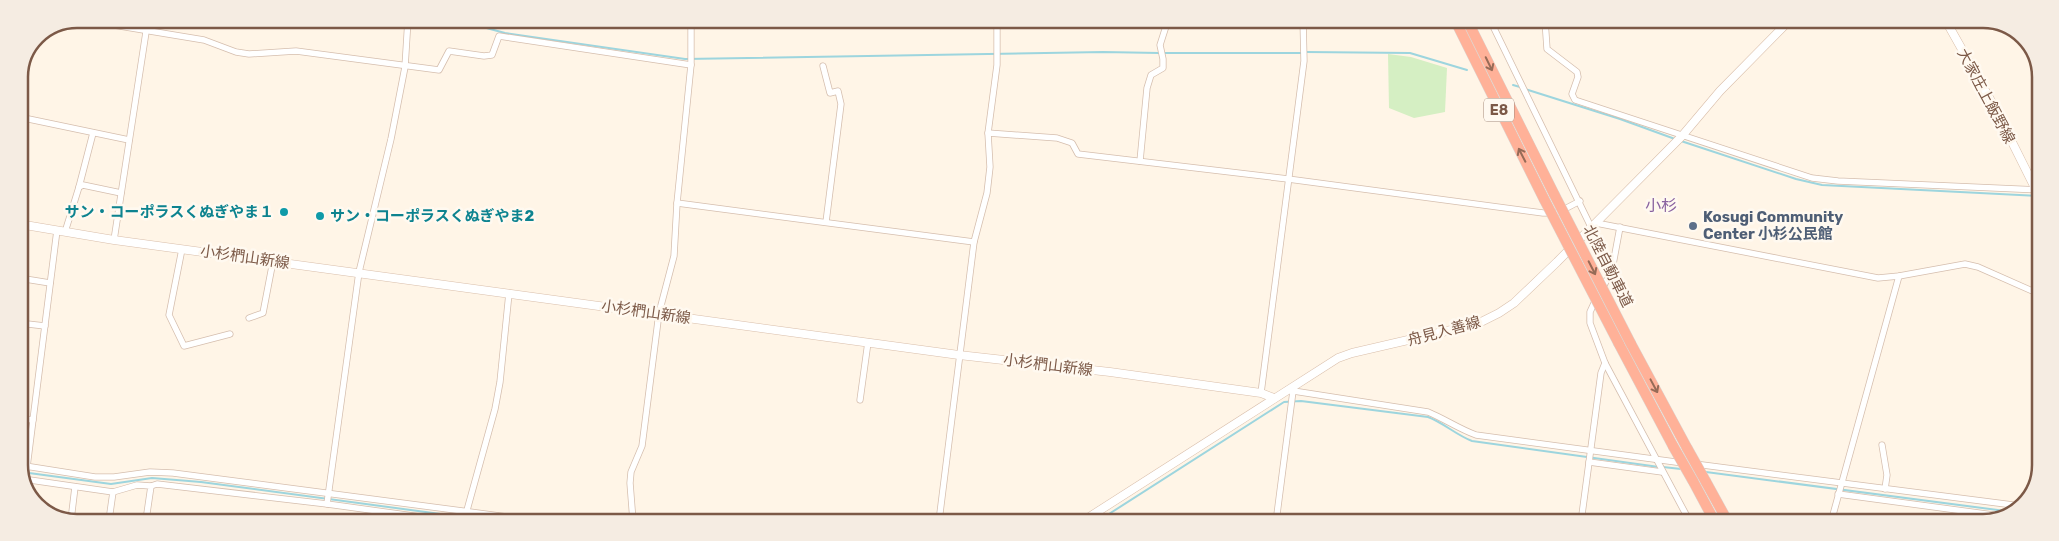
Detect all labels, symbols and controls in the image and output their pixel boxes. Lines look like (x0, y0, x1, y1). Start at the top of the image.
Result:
street label: 大家庄上飯野線 (1953, 45, 2019, 147)
one-way arrow (1485, 56, 1494, 71)
road number: E8 (1484, 98, 1514, 122)
one-way arrow (1517, 148, 1527, 163)
district label: 小杉 (1645, 196, 1677, 215)
place label: サン・コーポラスくぬぎやま１ (65, 203, 274, 221)
marker: サン・コーポラスくぬぎやま１ (278, 206, 290, 218)
place label: サン・コーポラスくぬぎやま2 (330, 207, 534, 225)
place label: Kosugi Community Center 小杉公民館 (1703, 208, 1843, 243)
marker: サン・コーポラスくぬぎやま2 (314, 210, 326, 222)
marker: Kosugi Community Center 小杉公民館 (1687, 220, 1699, 232)
street label: 北陸自動車道 (1580, 222, 1636, 310)
street label: 小杉椚山新線 (199, 242, 291, 272)
one-way arrow (1588, 260, 1597, 275)
street label: 小杉椚山新線 (600, 297, 692, 327)
street label: 舟見入善線 (1405, 313, 1483, 349)
street label: 小杉椚山新線 (1002, 351, 1094, 379)
one-way arrow (1649, 379, 1659, 394)

